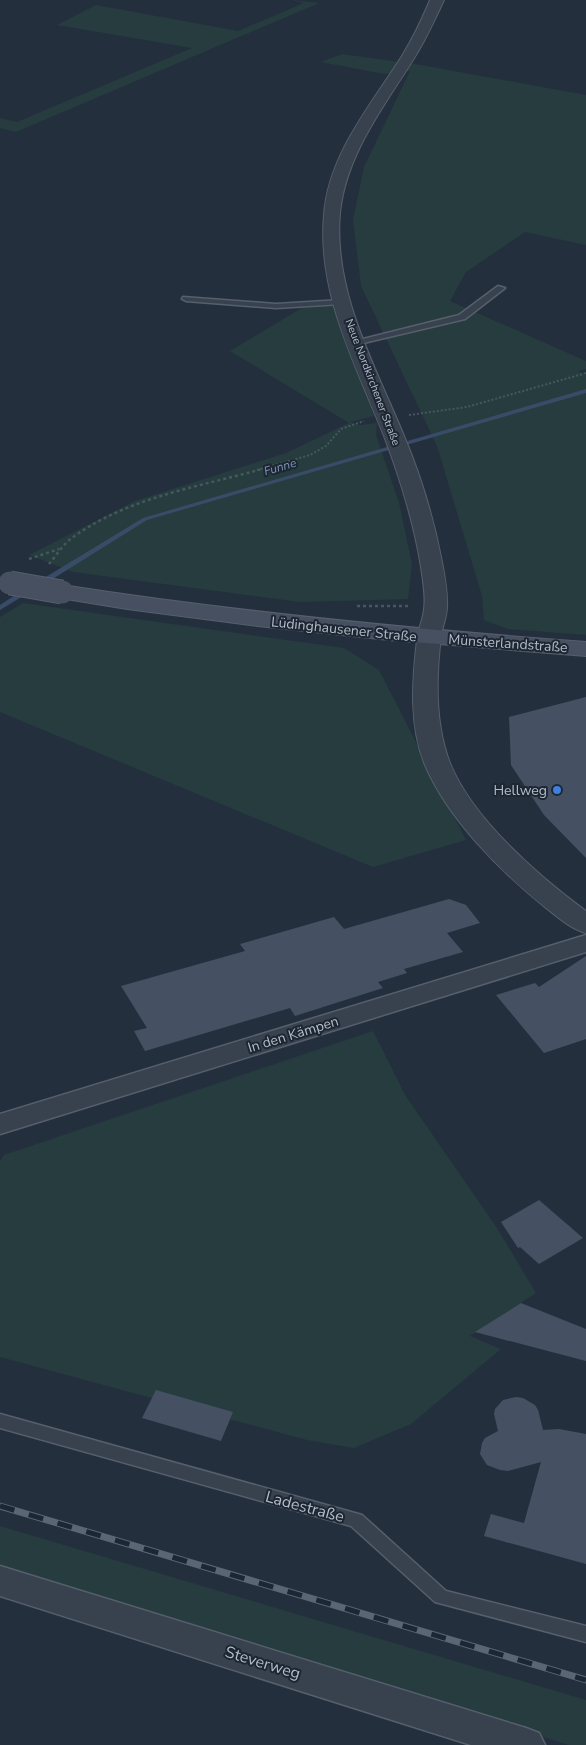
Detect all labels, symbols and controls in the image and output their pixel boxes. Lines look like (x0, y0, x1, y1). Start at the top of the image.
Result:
street label: Neue Nordkirchener Straße (341, 317, 404, 448)
water label: Funne (262, 455, 299, 479)
street label: Lüdinghausener Straße (270, 612, 418, 647)
street label: Münsterlandstraße (448, 630, 568, 657)
place label: Hellweg (493, 781, 547, 800)
marker: Hellweg (551, 784, 563, 796)
street label: In den Kämpen (245, 1012, 341, 1057)
street label: Ladestraße (263, 1486, 347, 1528)
street label: Steverweg (222, 1641, 303, 1685)

